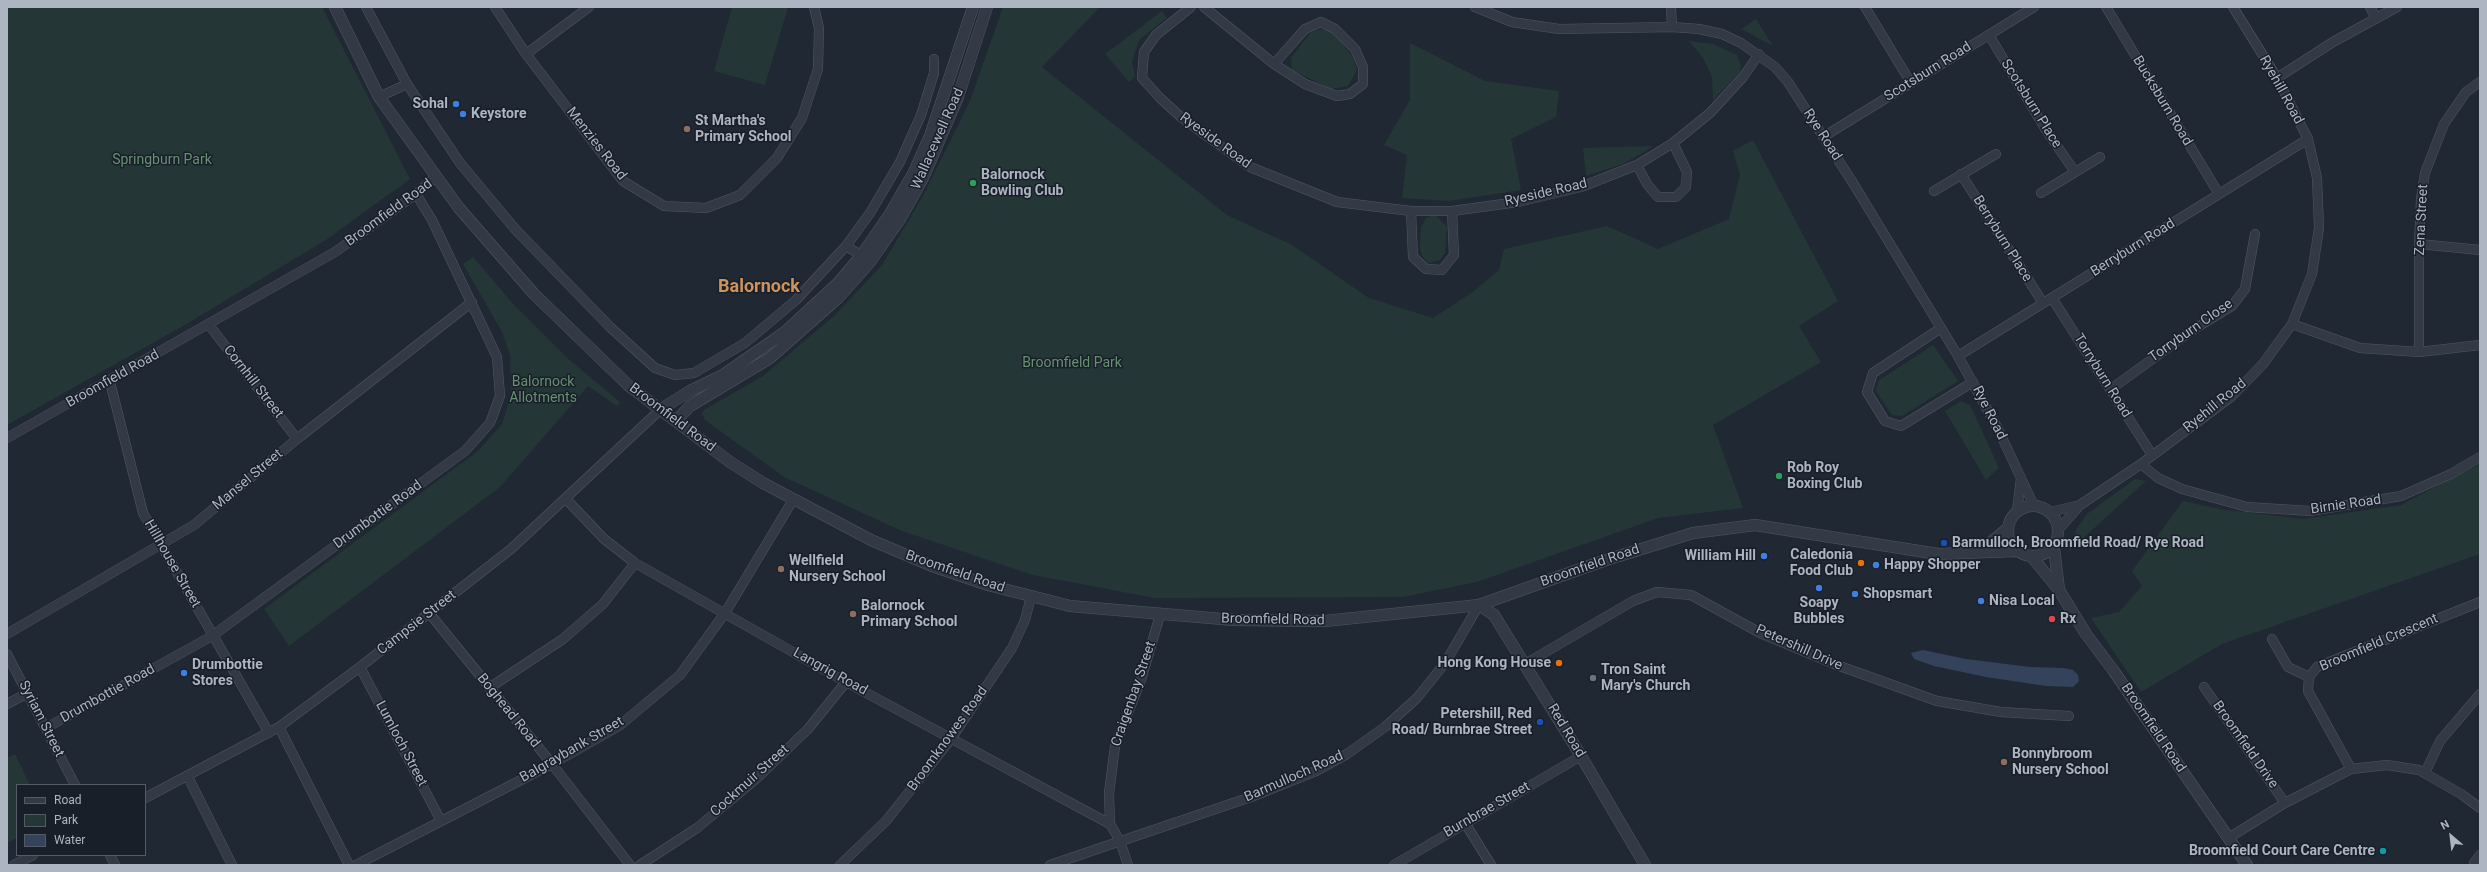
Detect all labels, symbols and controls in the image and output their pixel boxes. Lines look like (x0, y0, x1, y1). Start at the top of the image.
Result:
street label: Scotsburn Road (1882, 39, 1974, 105)
street label: Bucksburn Road (2129, 53, 2195, 149)
street label: Ryehill Road (2255, 53, 2307, 127)
street label: Scotsburn Place (1997, 56, 2065, 152)
street label: Wallacewell Road (908, 86, 968, 192)
place label: Sohal (412, 96, 448, 112)
marker: Sohal (451, 99, 461, 109)
street label: Menzies Road (562, 104, 630, 184)
place label: Keystore (471, 106, 526, 122)
street label: Rye Road (1799, 106, 1845, 164)
marker: Keystore (458, 109, 468, 119)
street label: Ryeside Road (1176, 109, 1254, 173)
place label: St Martha's Primary School (695, 113, 792, 146)
marker: St Martha's Primary School (682, 124, 692, 134)
park label: Springburn Park (112, 152, 212, 168)
place label: Balornock Bowling Club (981, 167, 1063, 200)
street label: Ryeside Road (1503, 175, 1589, 211)
street label: Broomfield Road (342, 176, 436, 250)
marker: Balornock Bowling Club (968, 178, 978, 188)
street label: Zena Street (2412, 184, 2432, 256)
street label: Berryburn Place (1969, 193, 2035, 285)
street label: Berryburn Road (2088, 215, 2178, 281)
district label: Balornock (718, 276, 800, 298)
street label: Torryburn Close (2146, 296, 2236, 366)
street label: Torryburn Road (2070, 331, 2134, 421)
street label: Cornhill Street (219, 342, 287, 422)
street label: Broomfield Road (64, 347, 162, 411)
park label: Broomfield Park (1022, 355, 1122, 371)
park label: Balornock Allotments (509, 374, 577, 406)
street label: Ryehill Road (2180, 376, 2250, 436)
street label: Broomfield Road (626, 380, 718, 456)
street label: Rye Road (1968, 383, 2010, 443)
street label: Mansel Street (210, 446, 286, 514)
place label: Rob Roy Boxing Club (1787, 460, 1862, 492)
marker: Rob Roy Boxing Club (1774, 471, 1784, 481)
street label: Drumbottie Road (330, 477, 426, 553)
street label: Birnie Road (2310, 492, 2382, 518)
street label: Hillhouse Street (140, 517, 204, 611)
place label: Barmulloch, Broomfield Road/ Rye Road (1952, 535, 2204, 551)
marker: Barmulloch, Broomfield Road/ Rye Road (1939, 538, 1949, 548)
street label: Broomfield Road (1538, 541, 1642, 591)
street label: Broomfield Road (903, 547, 1007, 597)
place label: Caledonia Food Club (1790, 547, 1853, 580)
place label: William Hill (1685, 548, 1756, 564)
marker: William Hill (1759, 551, 1769, 561)
place label: Wellfield Nursery School (789, 553, 886, 586)
place label: Happy Shopper (1884, 557, 1980, 573)
marker: Caledonia Food Club (1856, 558, 1866, 568)
marker: Happy Shopper (1871, 560, 1881, 570)
marker: Wellfield Nursery School (776, 564, 786, 574)
marker: Soapy Bubbles (1814, 583, 1824, 593)
place label: Shopsmart (1863, 586, 1932, 602)
street label: Campsie Street (374, 587, 460, 659)
marker: Shopsmart (1850, 589, 1860, 599)
place label: Nisa Local (1989, 593, 2055, 609)
place label: Soapy Bubbles (1794, 595, 1844, 628)
marker: Nisa Local (1976, 596, 1986, 606)
place label: Balornock Primary School (861, 598, 958, 630)
marker: Balornock Primary School (848, 609, 858, 619)
street label: Broomfield Crescent (2317, 610, 2441, 676)
street label: Broomfield Road (1221, 611, 1325, 629)
place label: Rx (2060, 611, 2076, 627)
marker: Rx (2047, 614, 2057, 624)
street label: Petershill Drive (1753, 621, 1845, 675)
street label: Craigenbay Street (1108, 639, 1160, 749)
street label: Langrig Road (790, 645, 870, 699)
place label: Hong Kong House (1438, 655, 1551, 671)
place label: Drumbottie Stores (192, 657, 263, 690)
marker: Hong Kong House (1554, 658, 1564, 668)
street label: Drumbottie Road (58, 661, 158, 727)
place label: Tron Saint Mary's Church (1601, 662, 1690, 694)
marker: Drumbottie Stores (179, 668, 189, 678)
street label: Boghead Road (473, 670, 543, 752)
marker: Tron Saint Mary's Church (1588, 673, 1598, 683)
street label: Syriam Street (15, 678, 67, 760)
street label: Broomfield Road (2117, 680, 2189, 776)
street label: Broomknowes Road (904, 683, 992, 795)
street label: Broomfield Drive (2209, 698, 2281, 792)
street label: Lumloch Street (372, 699, 430, 789)
street label: Red Road (1543, 701, 1589, 761)
place label: Petershill, Red Road/ Burnbrae Street (1392, 706, 1532, 738)
street label: Balgraybank Street (517, 713, 627, 787)
marker: Petershill, Red Road/ Burnbrae Street (1535, 717, 1545, 727)
street label: Cockmuir Street (707, 741, 793, 821)
place label: Bonnybroom Nursery School (2012, 746, 2109, 778)
street label: Barmulloch Road (1242, 748, 1346, 806)
marker: Bonnybroom Nursery School (1999, 757, 2009, 767)
street label: Burnbrae Street (1441, 779, 1533, 841)
legend (16, 784, 146, 856)
text: Road (54, 793, 82, 807)
text: Park (54, 813, 78, 827)
north arrow (2431, 816, 2471, 856)
text: N (2439, 817, 2452, 833)
text: Water (54, 833, 85, 847)
place label: Broomfield Court Care Centre (2189, 843, 2375, 859)
marker: Broomfield Court Care Centre (2378, 846, 2388, 856)

